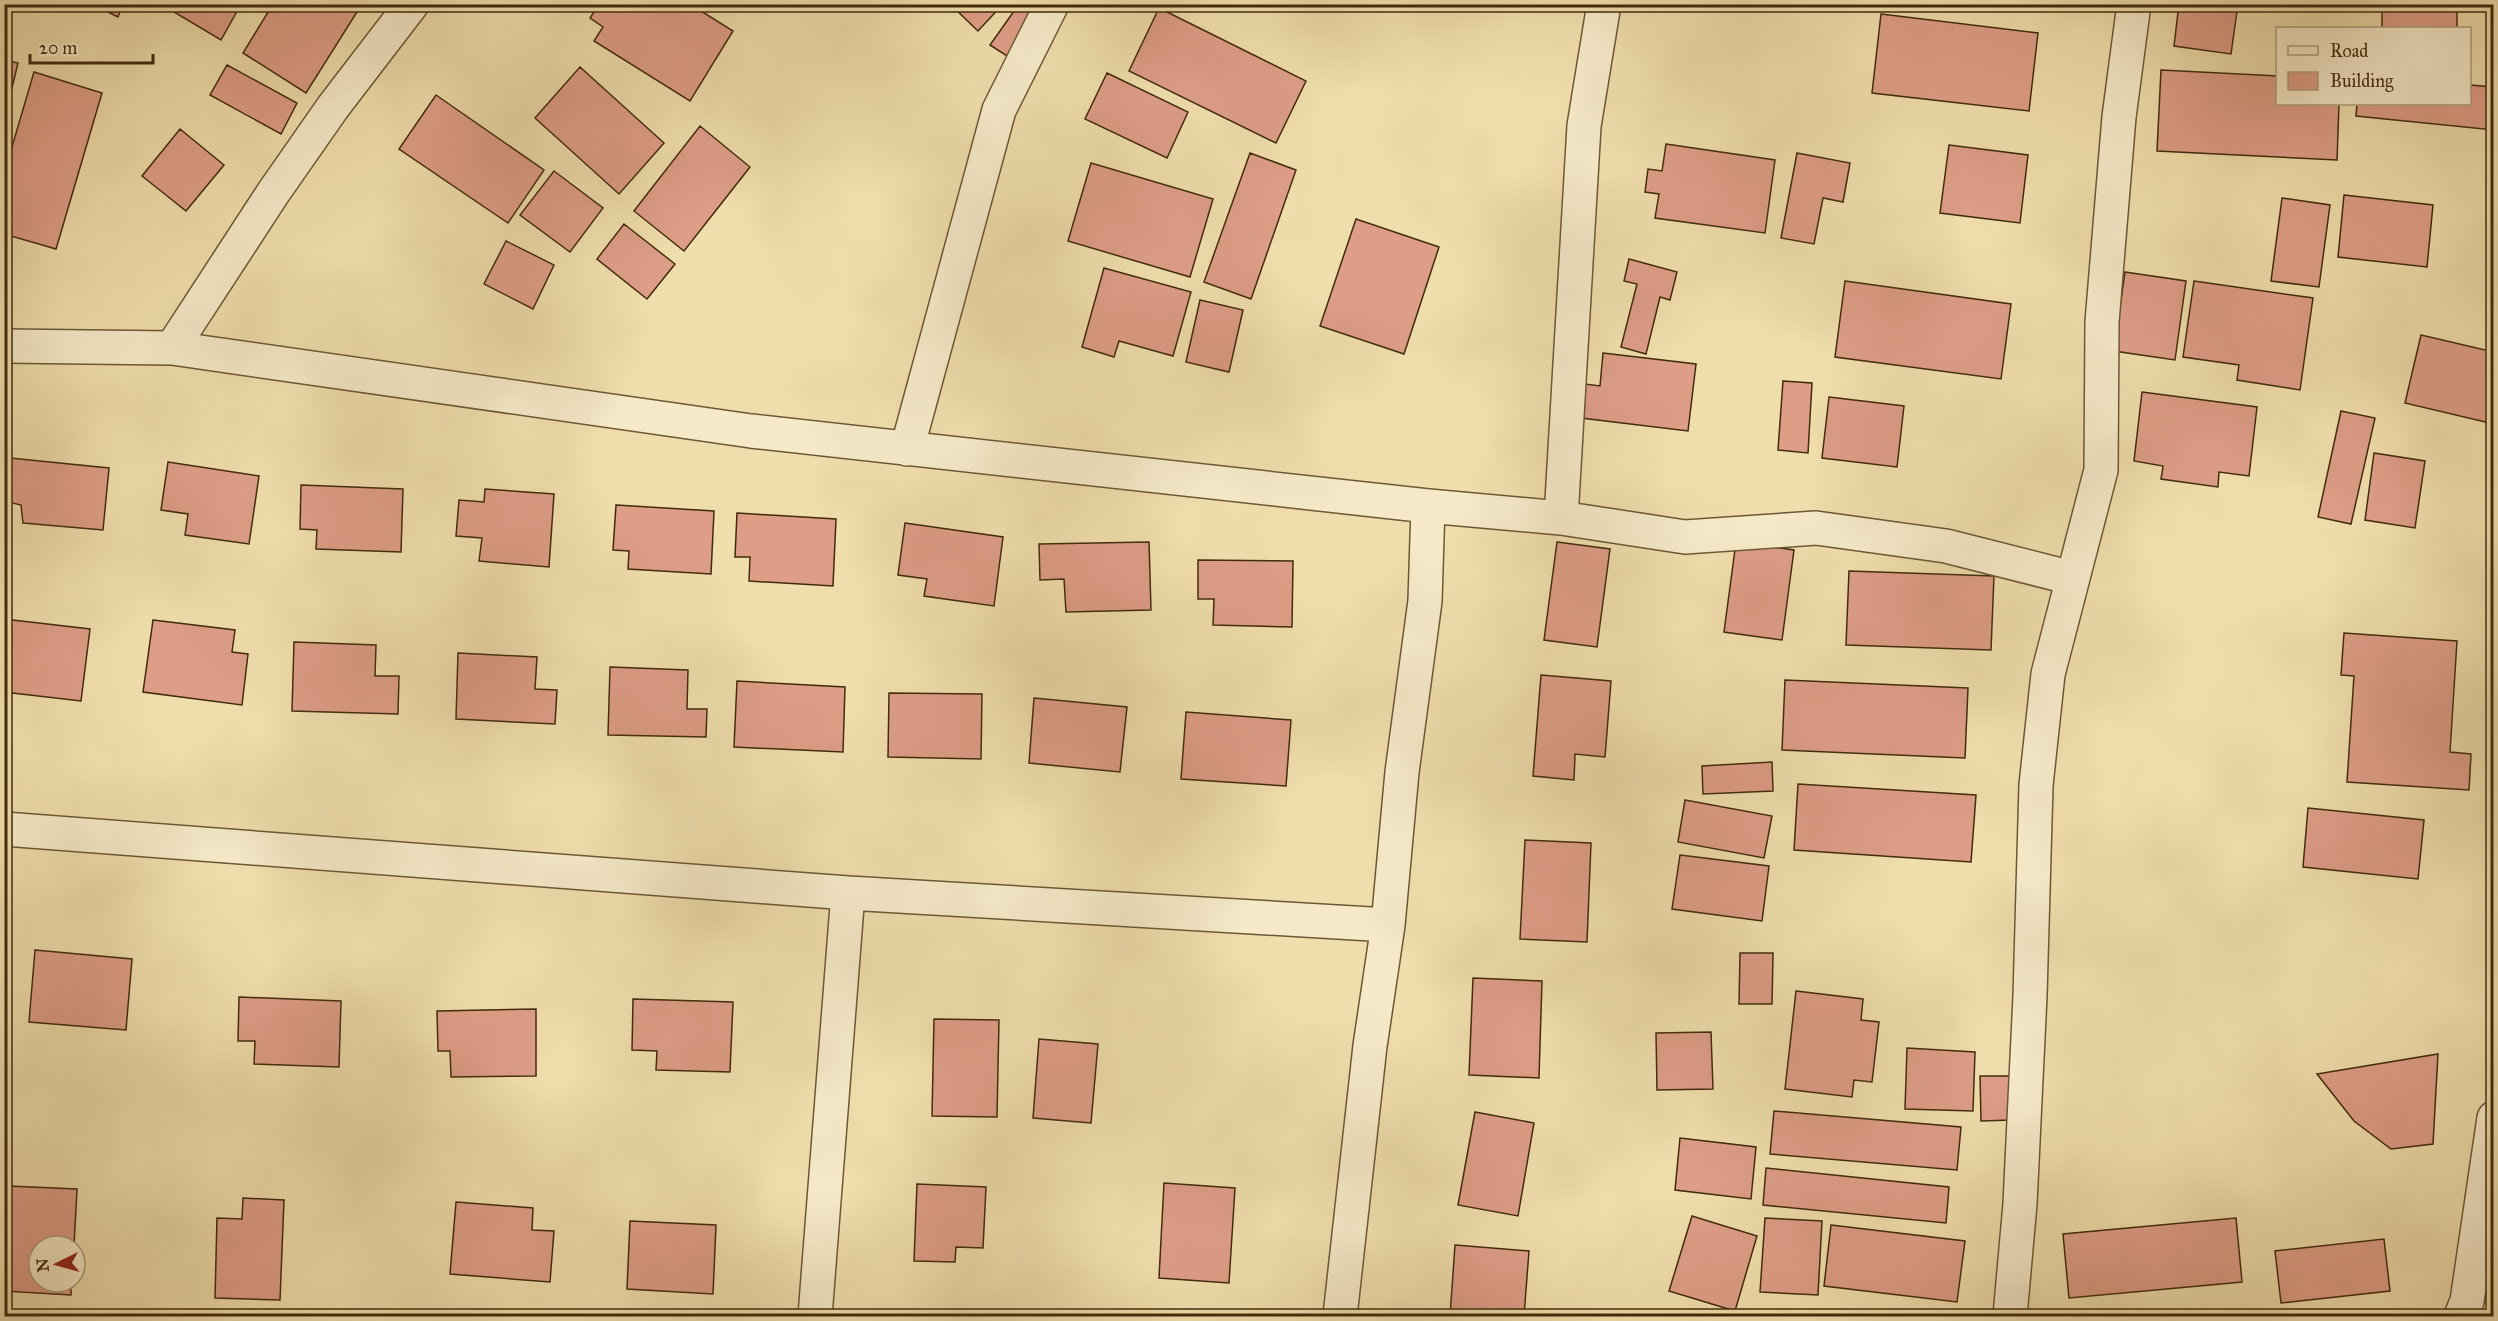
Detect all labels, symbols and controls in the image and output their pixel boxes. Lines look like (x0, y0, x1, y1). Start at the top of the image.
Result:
scale bar (30, 27, 153, 65)
legend (2276, 27, 2471, 105)
text: 20 m (39, 37, 77, 59)
text: Road (2330, 40, 2368, 62)
text: Building (2330, 70, 2394, 93)
north arrow (27, 1234, 87, 1294)
text: N (32, 1257, 53, 1273)

